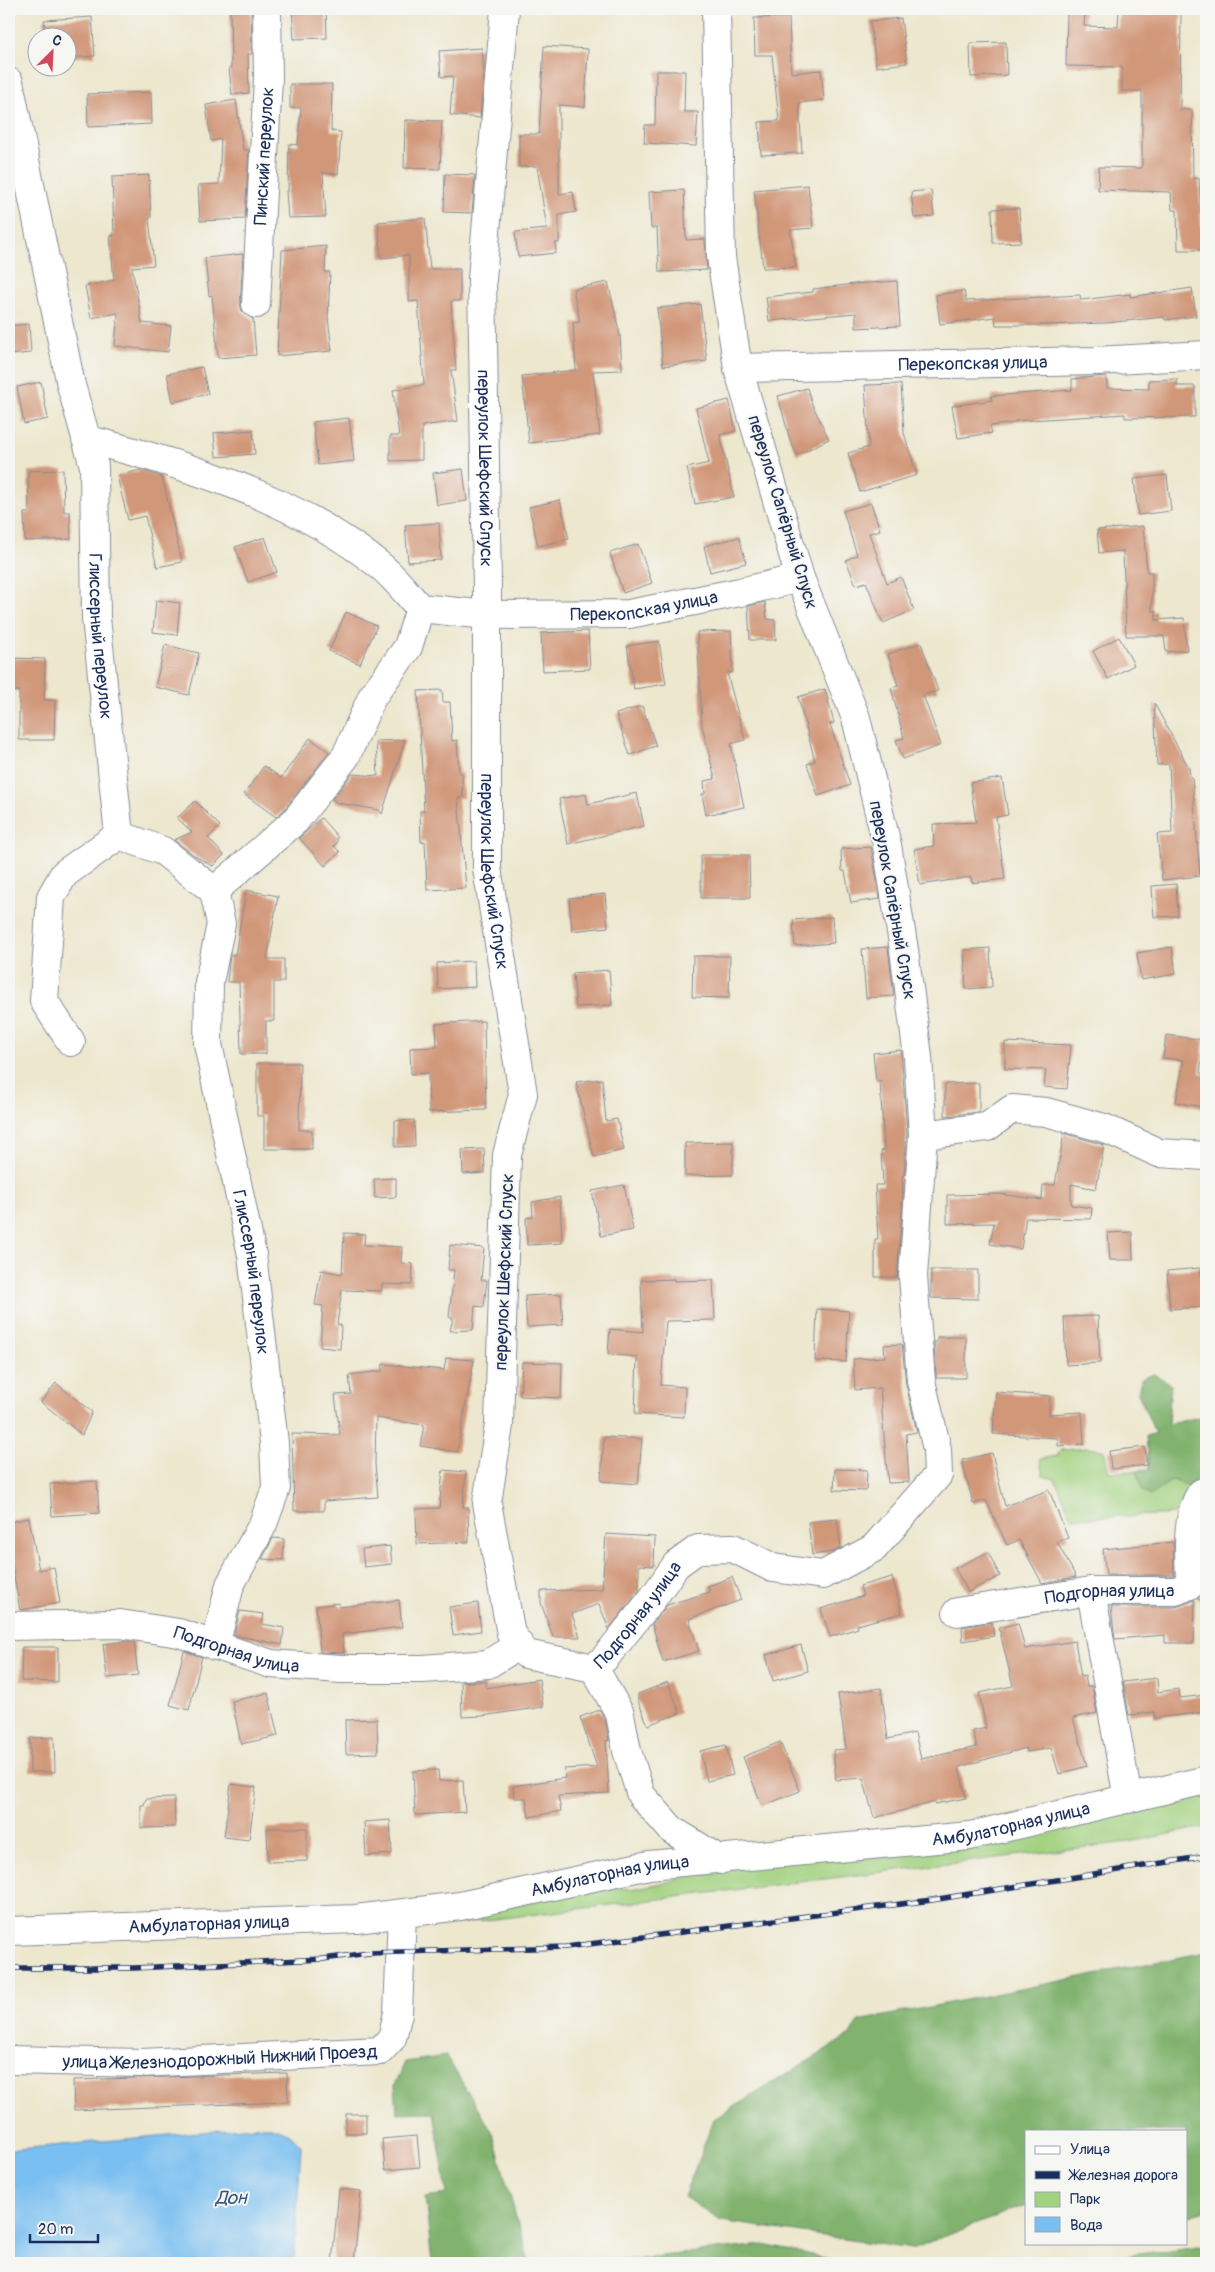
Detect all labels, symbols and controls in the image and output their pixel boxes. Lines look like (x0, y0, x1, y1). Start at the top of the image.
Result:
north arrow (28, 28, 78, 78)
text: С (50, 31, 65, 50)
street label: Пинский переулок (249, 87, 280, 226)
street label: Перекопская улица (898, 351, 1048, 377)
street label: переулок Шефский Спуск (471, 369, 498, 567)
street label: переулок Сапёрный Спуск (742, 412, 823, 612)
street label: Глиссерный переулок (83, 553, 118, 720)
street label: Перекопская улица (570, 586, 720, 626)
street label: переулок Шефский Спуск (475, 773, 514, 971)
street label: переулок Сапёрный Спуск (864, 799, 921, 1001)
street label: переулок Шефский Спуск (490, 1173, 519, 1371)
street label: Глиссерный переулок (227, 1188, 275, 1356)
street label: Подгорная улица (589, 1557, 687, 1674)
street label: Подгорная улица (1043, 1580, 1174, 1610)
street label: Подгорная улица (171, 1621, 300, 1678)
street label: Амбулаторная улица (931, 1797, 1092, 1851)
street label: Амбулаторная улица (528, 1850, 690, 1902)
street label: Амбулаторная улица (128, 1910, 290, 1939)
street label: улица Железнодорожный Нижний Проезд (61, 2040, 378, 2075)
legend (1025, 2130, 1188, 2244)
text: Улица (1070, 2140, 1110, 2159)
text: Железная дорога (1068, 2166, 1178, 2185)
water label: Дон (214, 2186, 249, 2210)
text: Парк (1070, 2190, 1101, 2209)
scale bar (30, 2212, 98, 2244)
text: Вода (1070, 2216, 1103, 2235)
text: 20 m (38, 2220, 73, 2239)

